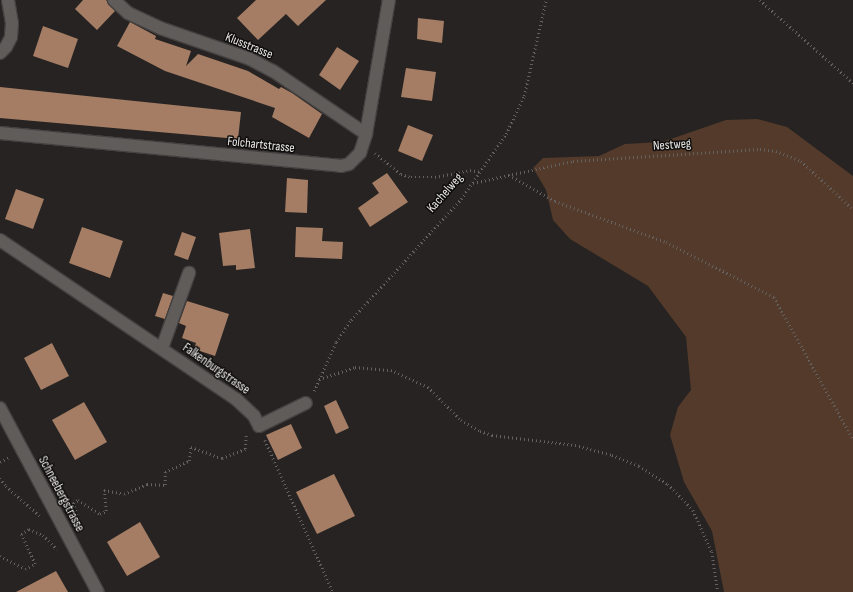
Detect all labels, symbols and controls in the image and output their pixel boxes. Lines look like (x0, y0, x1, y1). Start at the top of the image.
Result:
street label: Klusstrasse (223, 29, 275, 63)
street label: Folchartstrasse (227, 134, 295, 156)
street label: Nestweg (652, 136, 692, 154)
street label: Kachelweg (424, 170, 466, 216)
street label: Falkenburgstrasse (179, 340, 253, 398)
street label: Schneebergstrasse (35, 454, 87, 534)

